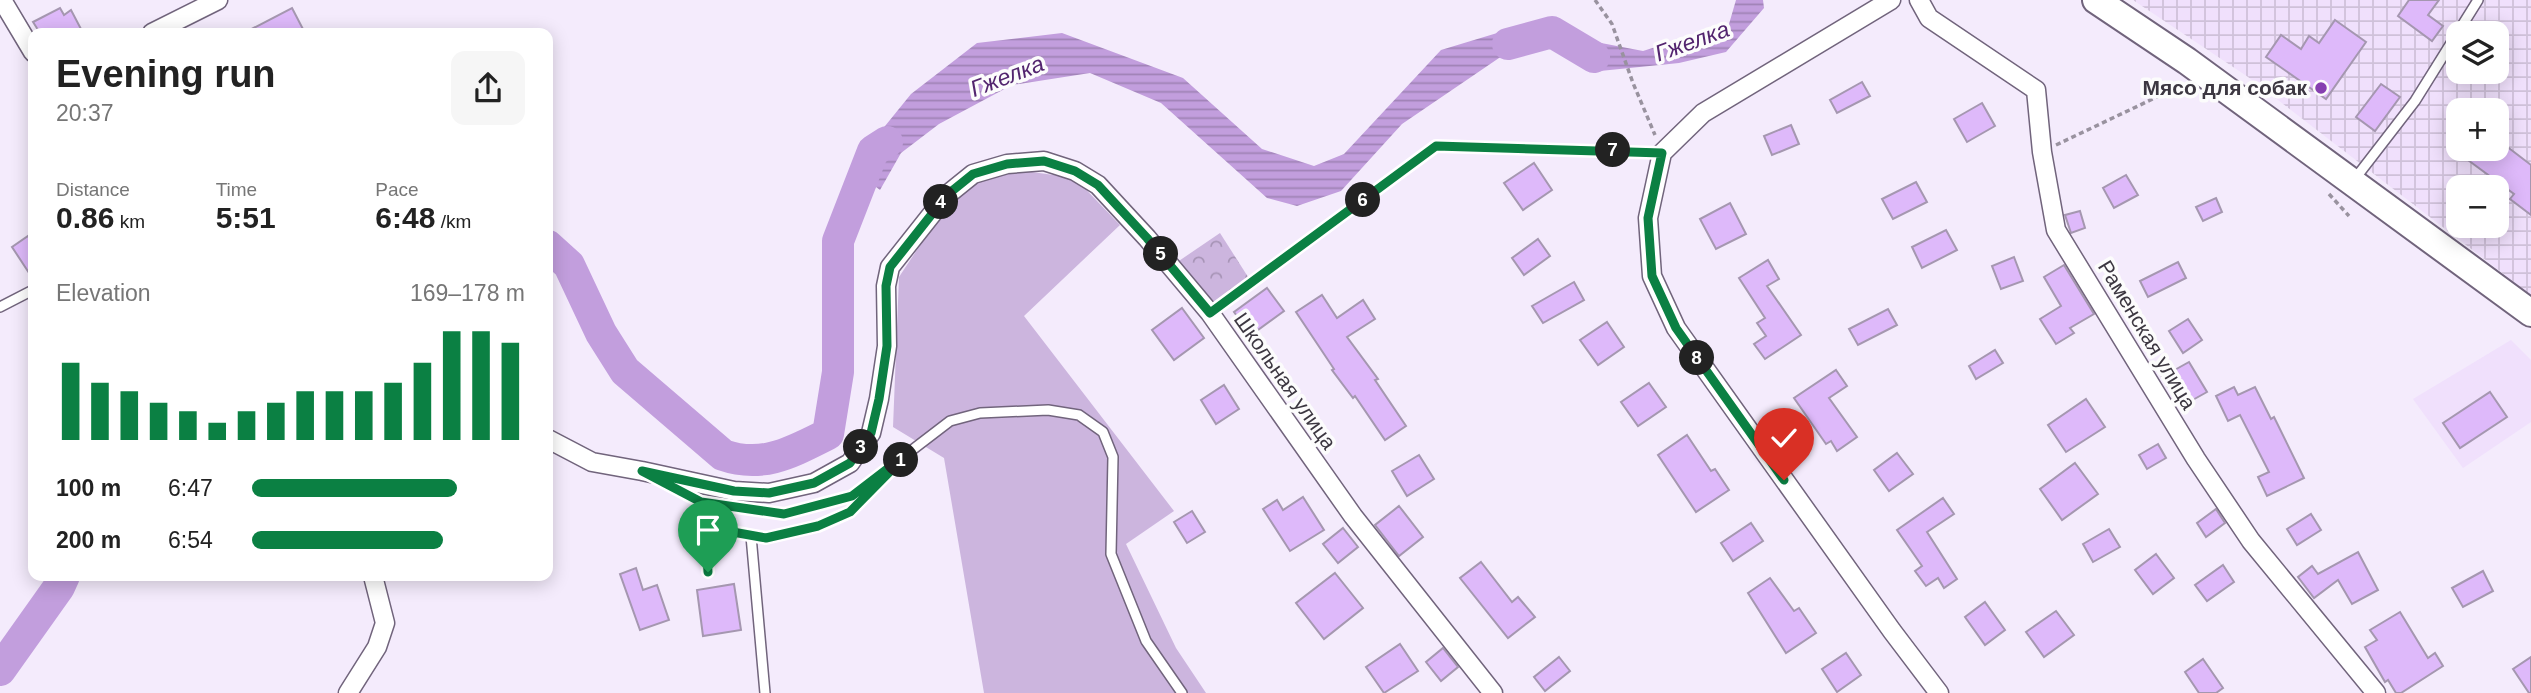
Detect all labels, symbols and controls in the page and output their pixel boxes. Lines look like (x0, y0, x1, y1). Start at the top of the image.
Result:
water label: Гжелка (1651, 16, 1733, 66)
map controls (2446, 21, 2509, 238)
button: layers (2446, 21, 2509, 84)
water label: Гжелка (966, 50, 1048, 102)
button: share (451, 51, 525, 125)
text: Evening run (56, 53, 276, 95)
place label: Мясо для собак (2142, 76, 2307, 99)
marker: Мясо для собак (2313, 80, 2329, 96)
button: + (2446, 98, 2509, 161)
text: 20:37 (56, 100, 114, 126)
pin: 7 (1596, 132, 1630, 168)
text: 7 (1607, 139, 1618, 160)
button: − (2446, 175, 2509, 238)
text: Distance (56, 179, 130, 200)
text: Time (216, 179, 257, 200)
text: Pace (375, 179, 419, 200)
pin: 6 (1346, 182, 1380, 218)
pin: 4 (923, 184, 958, 220)
text: 6 (1357, 189, 1368, 210)
text: 4 (935, 191, 946, 212)
text: 0.86 (56, 201, 114, 234)
text: 5:51 (216, 201, 276, 234)
text: 6:48 (375, 201, 435, 234)
text: km (114, 211, 145, 232)
text: /km (435, 211, 471, 232)
pin: 5 (1144, 236, 1178, 272)
text: 5 (1155, 243, 1166, 264)
street label: Раменская улица (2094, 256, 2201, 414)
text: Elevation (56, 280, 151, 306)
text: 169–178 m (410, 280, 525, 306)
street label: Школьная улица (1230, 308, 1341, 454)
pin: 8 (1680, 340, 1714, 376)
text: 8 (1691, 347, 1702, 368)
pin (1754, 408, 1814, 480)
icon: check (1765, 419, 1803, 457)
pin: 3 (844, 430, 878, 464)
text: 3 (855, 436, 866, 457)
pin: 1 (884, 442, 918, 477)
text: 1 (895, 449, 906, 470)
text: 100 m (56, 475, 121, 501)
text: 6:47 (168, 475, 213, 501)
pin (678, 500, 738, 572)
icon: arrive (689, 511, 727, 549)
text: 200 m (56, 527, 121, 553)
text: 6:54 (168, 527, 213, 553)

